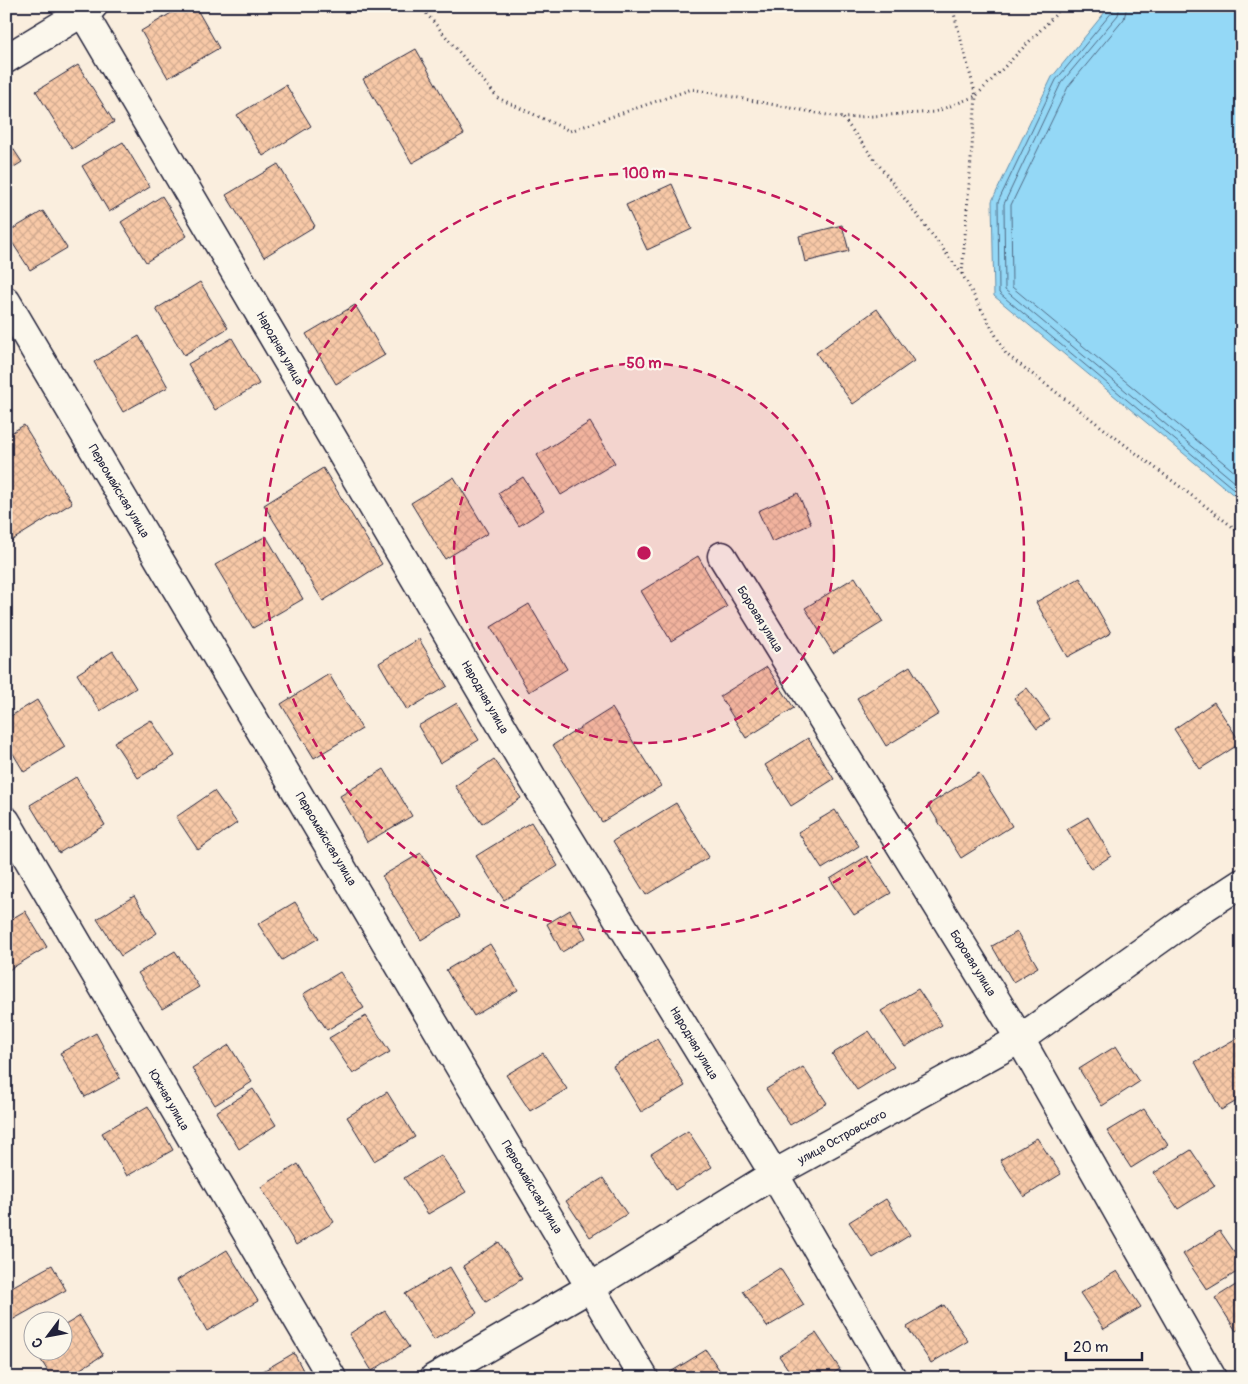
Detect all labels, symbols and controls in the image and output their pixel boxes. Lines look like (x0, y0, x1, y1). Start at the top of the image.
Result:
text: 100 m (623, 164, 665, 183)
street label: Народная улица (253, 309, 307, 388)
text: 50 m (627, 354, 661, 373)
street label: Первомайская улица (85, 442, 153, 541)
centre of rings (635, 544, 653, 562)
street label: Боровая улица (733, 583, 786, 656)
street label: Народная улица (458, 658, 512, 737)
street label: Первомайская улица (292, 790, 360, 889)
street label: Боровая улица (946, 927, 999, 1000)
street label: Народная улица (666, 1004, 721, 1083)
street label: Южная улица (145, 1067, 192, 1134)
street label: улица Островского (794, 1107, 890, 1169)
street label: Первомайская улица (498, 1138, 566, 1237)
north arrow (22, 1312, 72, 1362)
scale bar (1066, 1329, 1142, 1361)
text: С (28, 1334, 47, 1351)
text: 20 m (1073, 1338, 1108, 1357)

